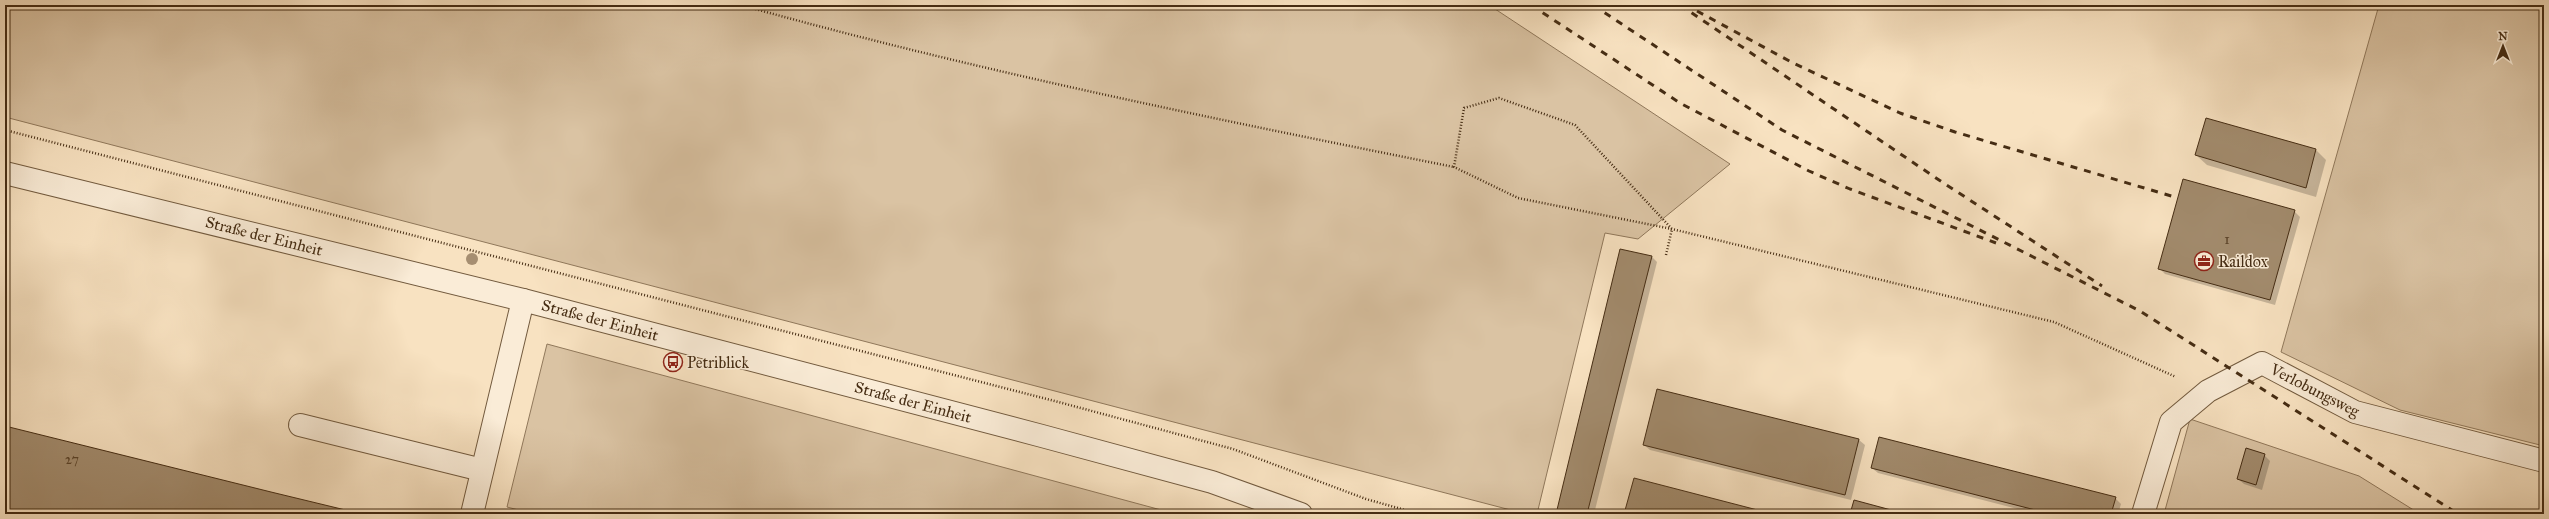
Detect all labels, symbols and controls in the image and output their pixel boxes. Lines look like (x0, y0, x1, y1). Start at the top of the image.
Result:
north arrow (2483, 26, 2523, 66)
text: N (2498, 30, 2508, 43)
street label: Straße der Einheit (203, 212, 325, 260)
house number: 1 (2224, 231, 2230, 248)
office icon: Raildox (2193, 250, 2215, 272)
place label: Raildox (2218, 252, 2268, 271)
street label: Straße der Einheit (540, 295, 661, 345)
bus stop icon: Petriblick (662, 351, 684, 373)
place label: Petriblick (687, 353, 750, 372)
street label: Verlobungsweg (2266, 359, 2363, 422)
street label: Straße der Einheit (853, 377, 974, 427)
house number: 27 (65, 451, 79, 468)

